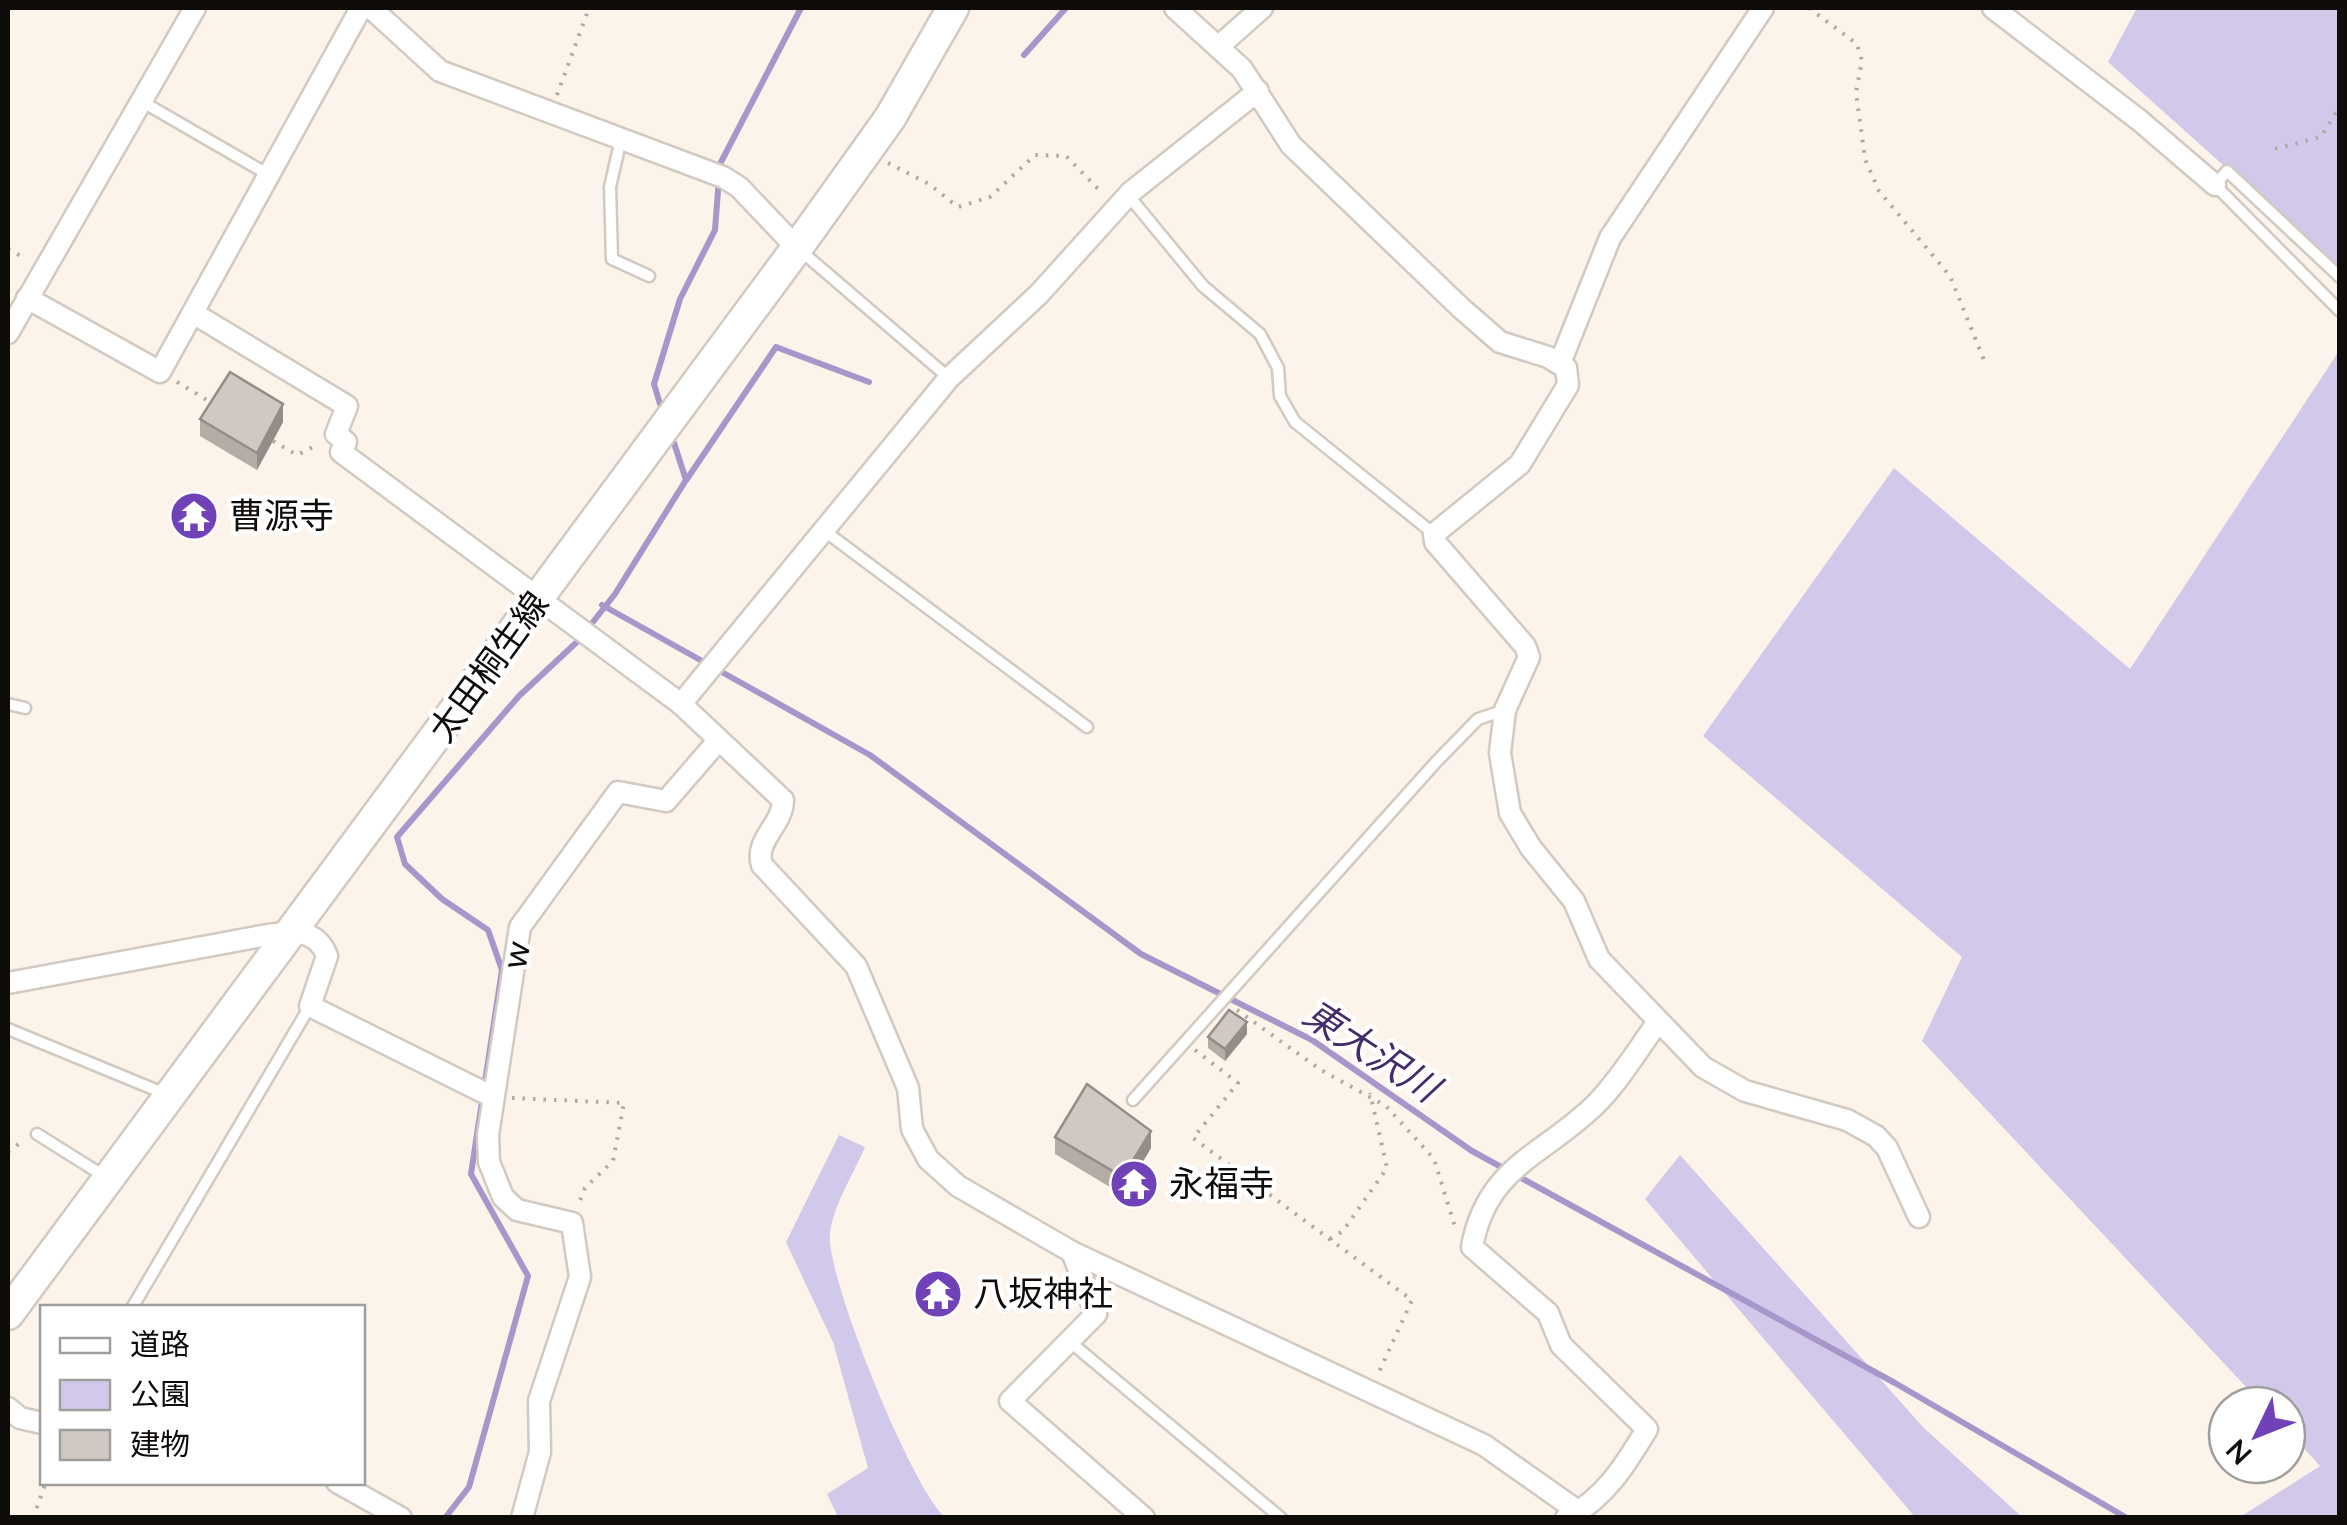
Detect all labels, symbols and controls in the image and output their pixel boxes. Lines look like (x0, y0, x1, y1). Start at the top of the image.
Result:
temple icon: 曹源寺 (168, 490, 220, 542)
place label: 曹源寺 (229, 493, 334, 535)
street label: 太田桐生線 (419, 583, 556, 749)
street label: w (491, 937, 537, 972)
water label: 東大沢川 (1296, 989, 1452, 1112)
temple icon: 永福寺 (1108, 1158, 1160, 1210)
place label: 永福寺 (1169, 1161, 1274, 1203)
temple icon: 八坂神社 (912, 1268, 964, 1320)
place label: 八坂神社 (973, 1271, 1113, 1313)
legend (40, 1305, 365, 1485)
text: 道路 (130, 1325, 190, 1361)
text: 公園 (130, 1375, 190, 1411)
north arrow (2207, 1385, 2307, 1485)
text: 建物 (130, 1425, 190, 1461)
text: N (2218, 1433, 2258, 1472)

